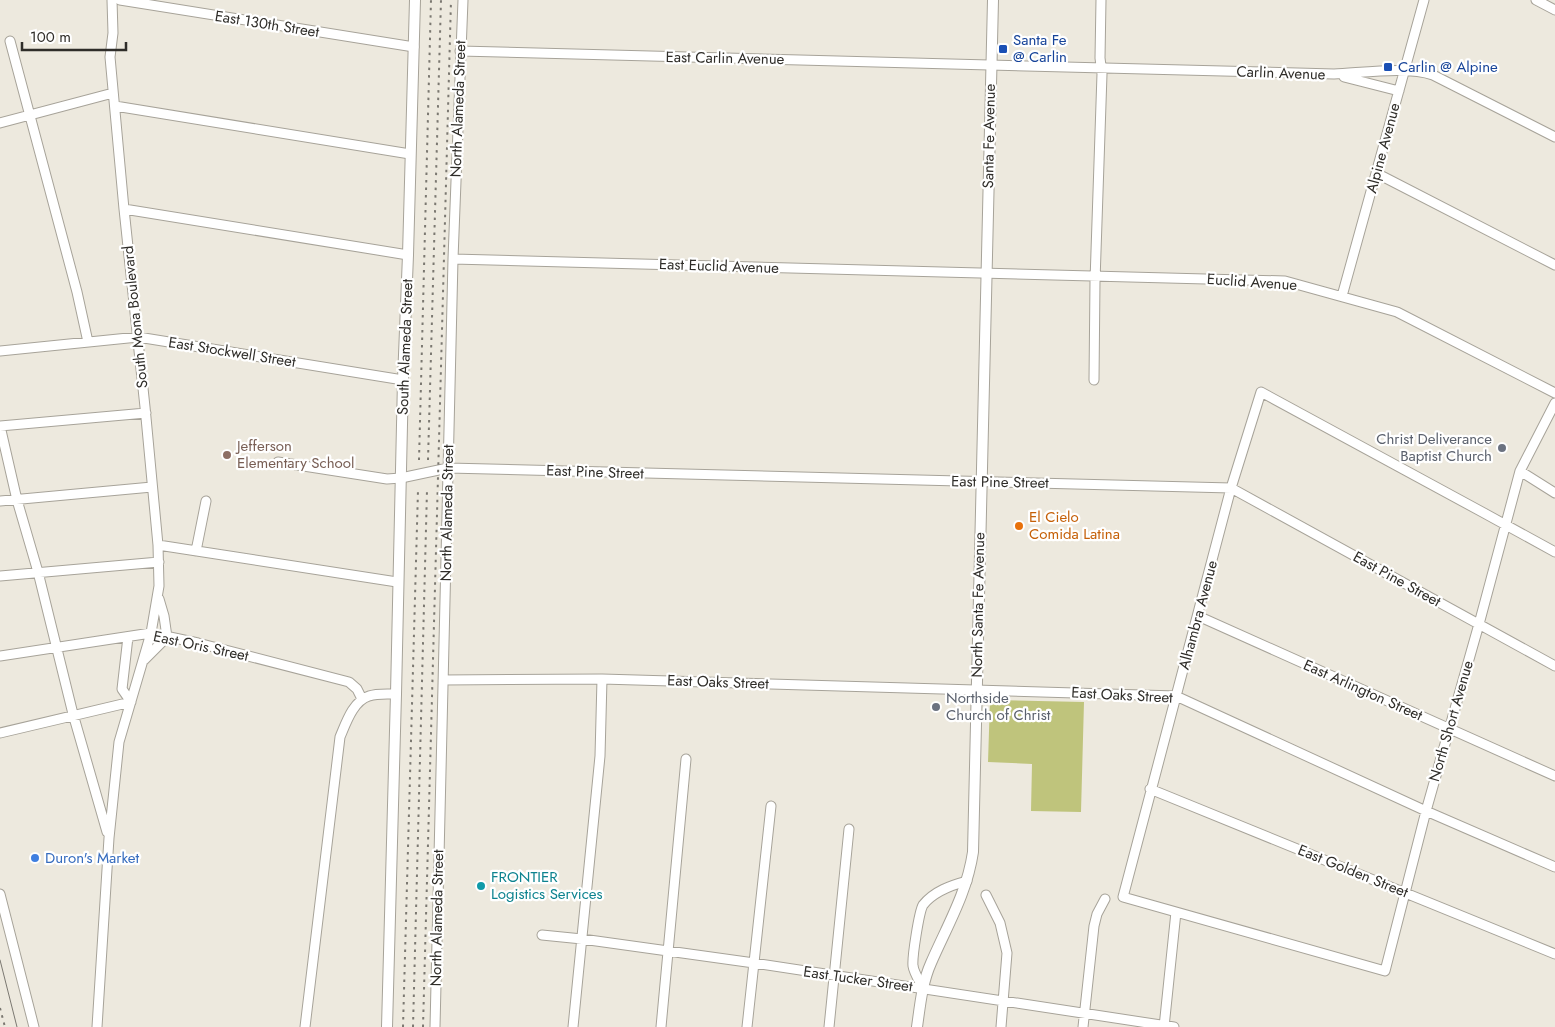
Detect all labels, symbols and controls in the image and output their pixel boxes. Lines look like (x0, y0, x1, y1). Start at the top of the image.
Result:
street label: East 130th Street (213, 5, 321, 43)
scale bar (22, 20, 126, 52)
text: 100 m (30, 26, 71, 48)
place label: Santa Fe @ Carlin (1013, 29, 1067, 68)
street label: North Alameda Street (445, 40, 471, 178)
marker: Santa Fe @ Carlin (997, 43, 1009, 55)
street label: East Carlin Avenue (665, 46, 785, 70)
place label: Carlin @ Alpine (1398, 56, 1498, 78)
street label: Carlin Avenue (1236, 60, 1326, 86)
marker: Carlin @ Alpine (1382, 61, 1394, 73)
street label: Santa Fe Avenue (977, 83, 1001, 189)
street label: Alpine Avenue (1360, 100, 1406, 196)
street label: South Mona Boulevard (117, 245, 153, 389)
street label: East Euclid Avenue (659, 253, 780, 279)
street label: Euclid Avenue (1206, 268, 1298, 296)
street label: South Alameda Street (392, 278, 418, 415)
street label: East Stockwell Street (167, 331, 298, 373)
place label: Christ Deliverance Baptist Church (1376, 428, 1492, 467)
place label: Jefferson Elementary School (235, 435, 354, 474)
marker: Christ Deliverance Baptist Church (1496, 442, 1508, 454)
street label: North Alameda Street (435, 444, 459, 582)
marker: Jefferson Elementary School (221, 449, 233, 461)
street label: East Pine Street (546, 459, 645, 485)
street label: East Pine Street (951, 470, 1049, 494)
place label: El Cielo Comida Latina (1029, 506, 1120, 545)
marker: El Cielo Comida Latina (1013, 520, 1025, 532)
street label: North Santa Fe Avenue (966, 532, 990, 678)
street label: East Pine Street (1349, 546, 1445, 612)
street label: Alhambra Avenue (1173, 558, 1223, 672)
street label: East Oris Street (151, 625, 251, 667)
street label: East Arlington Street (1300, 654, 1426, 726)
street label: North Short Avenue (1423, 658, 1479, 784)
street label: East Oaks Street (667, 669, 770, 695)
street label: East Oaks Street (1071, 681, 1174, 709)
place label: Northside Church of Christ (946, 687, 1051, 726)
marker: Northside Church of Christ (930, 701, 942, 713)
street label: East Golden Street (1294, 839, 1412, 903)
place label: Duron's Market (45, 847, 140, 869)
street label: North Alameda Street (425, 849, 449, 987)
marker: Duron's Market (29, 852, 41, 864)
place label: FRONTIER Logistics Services (491, 866, 603, 905)
marker: FRONTIER Logistics Services (475, 880, 487, 892)
street label: East Tucker Street (802, 960, 914, 998)

